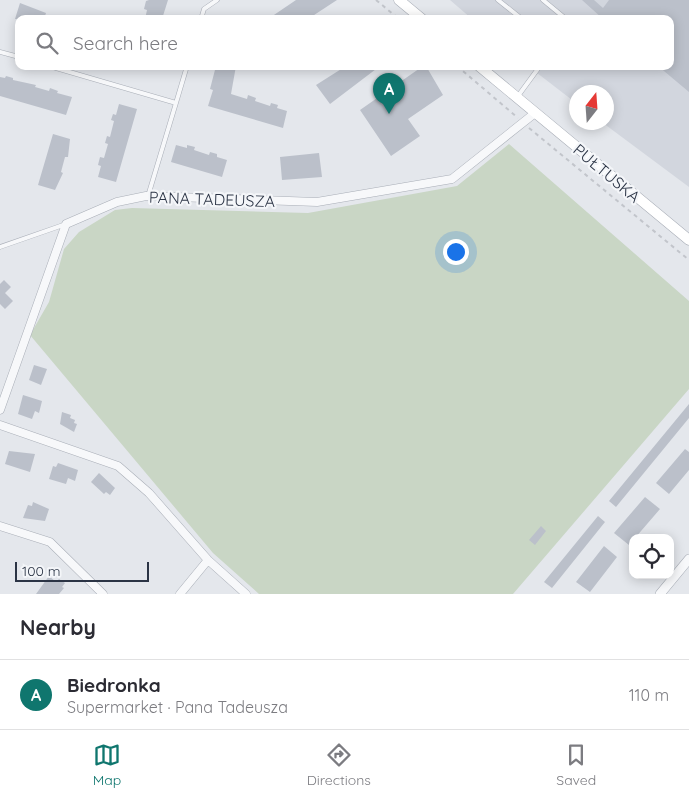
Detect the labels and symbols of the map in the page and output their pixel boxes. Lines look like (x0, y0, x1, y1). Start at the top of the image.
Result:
pin: A (373, 73, 405, 114)
north arrow (569, 85, 614, 130)
street label: PUŁTUSKA (569, 139, 645, 207)
street label: PANA TADEUSZA (149, 187, 275, 211)
your location (443, 239, 469, 265)
scale bar (15, 559, 149, 582)

